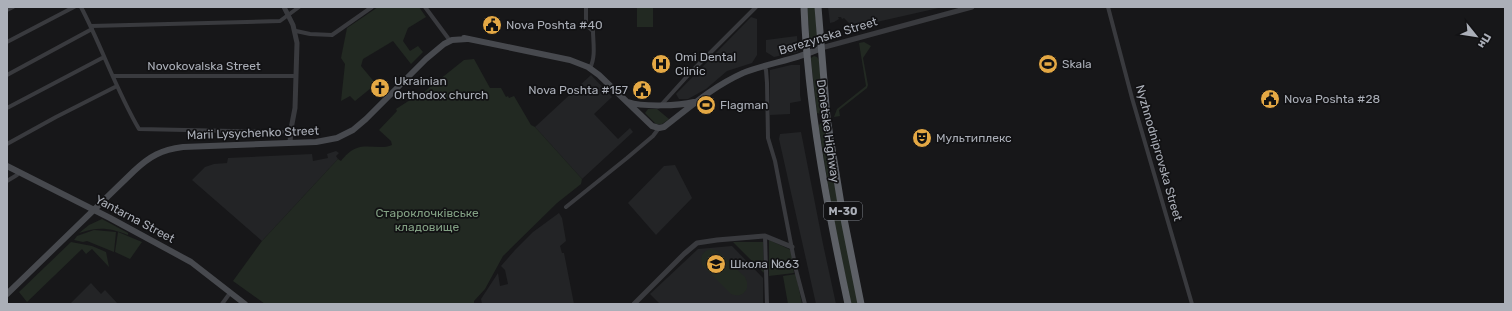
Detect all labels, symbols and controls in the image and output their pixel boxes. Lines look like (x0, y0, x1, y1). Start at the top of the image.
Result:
public building icon: Nova Poshta #40 (481, 14, 503, 36)
street label: Berezynska Street (777, 14, 879, 58)
north arrow (1456, 16, 1496, 56)
place label: Nova Poshta #40 (506, 18, 603, 32)
text: Пн (1475, 31, 1494, 51)
place label: Omi Dental Clinic (675, 50, 736, 78)
hospital icon: Omi Dental Clinic (650, 53, 672, 75)
sports icon: Skala (1037, 53, 1059, 75)
place label: Skala (1062, 57, 1092, 71)
street label: Novokovalska Street (147, 59, 261, 73)
place label: Ukrainian Orthodox church (394, 74, 488, 102)
church icon: Ukrainian Orthodox church (369, 77, 391, 99)
public building icon: Nova Poshta #157 (631, 79, 653, 101)
street label: Donetske Highway (814, 79, 842, 184)
place label: Nova Poshta #157 (528, 83, 628, 97)
street label: Nyzhnodniprovska Street (1133, 83, 1185, 223)
public building icon: Nova Poshta #28 (1259, 88, 1281, 110)
place label: Nova Poshta #28 (1284, 92, 1380, 106)
sports icon: Flagman (695, 94, 717, 116)
place label: Flagman (720, 98, 768, 112)
street label: Marii Lysychenko Street (187, 124, 320, 142)
theatre icon: Мультиплекс (911, 127, 933, 149)
place label: Мультиплекс (936, 131, 1012, 145)
street label: Yantarna Street (93, 192, 177, 246)
road number: М-30 (824, 202, 862, 220)
park label: Староклочківське кладовище (375, 206, 479, 234)
school or university icon: Школа №63 (705, 253, 727, 275)
place label: Школа №63 (730, 257, 799, 271)

